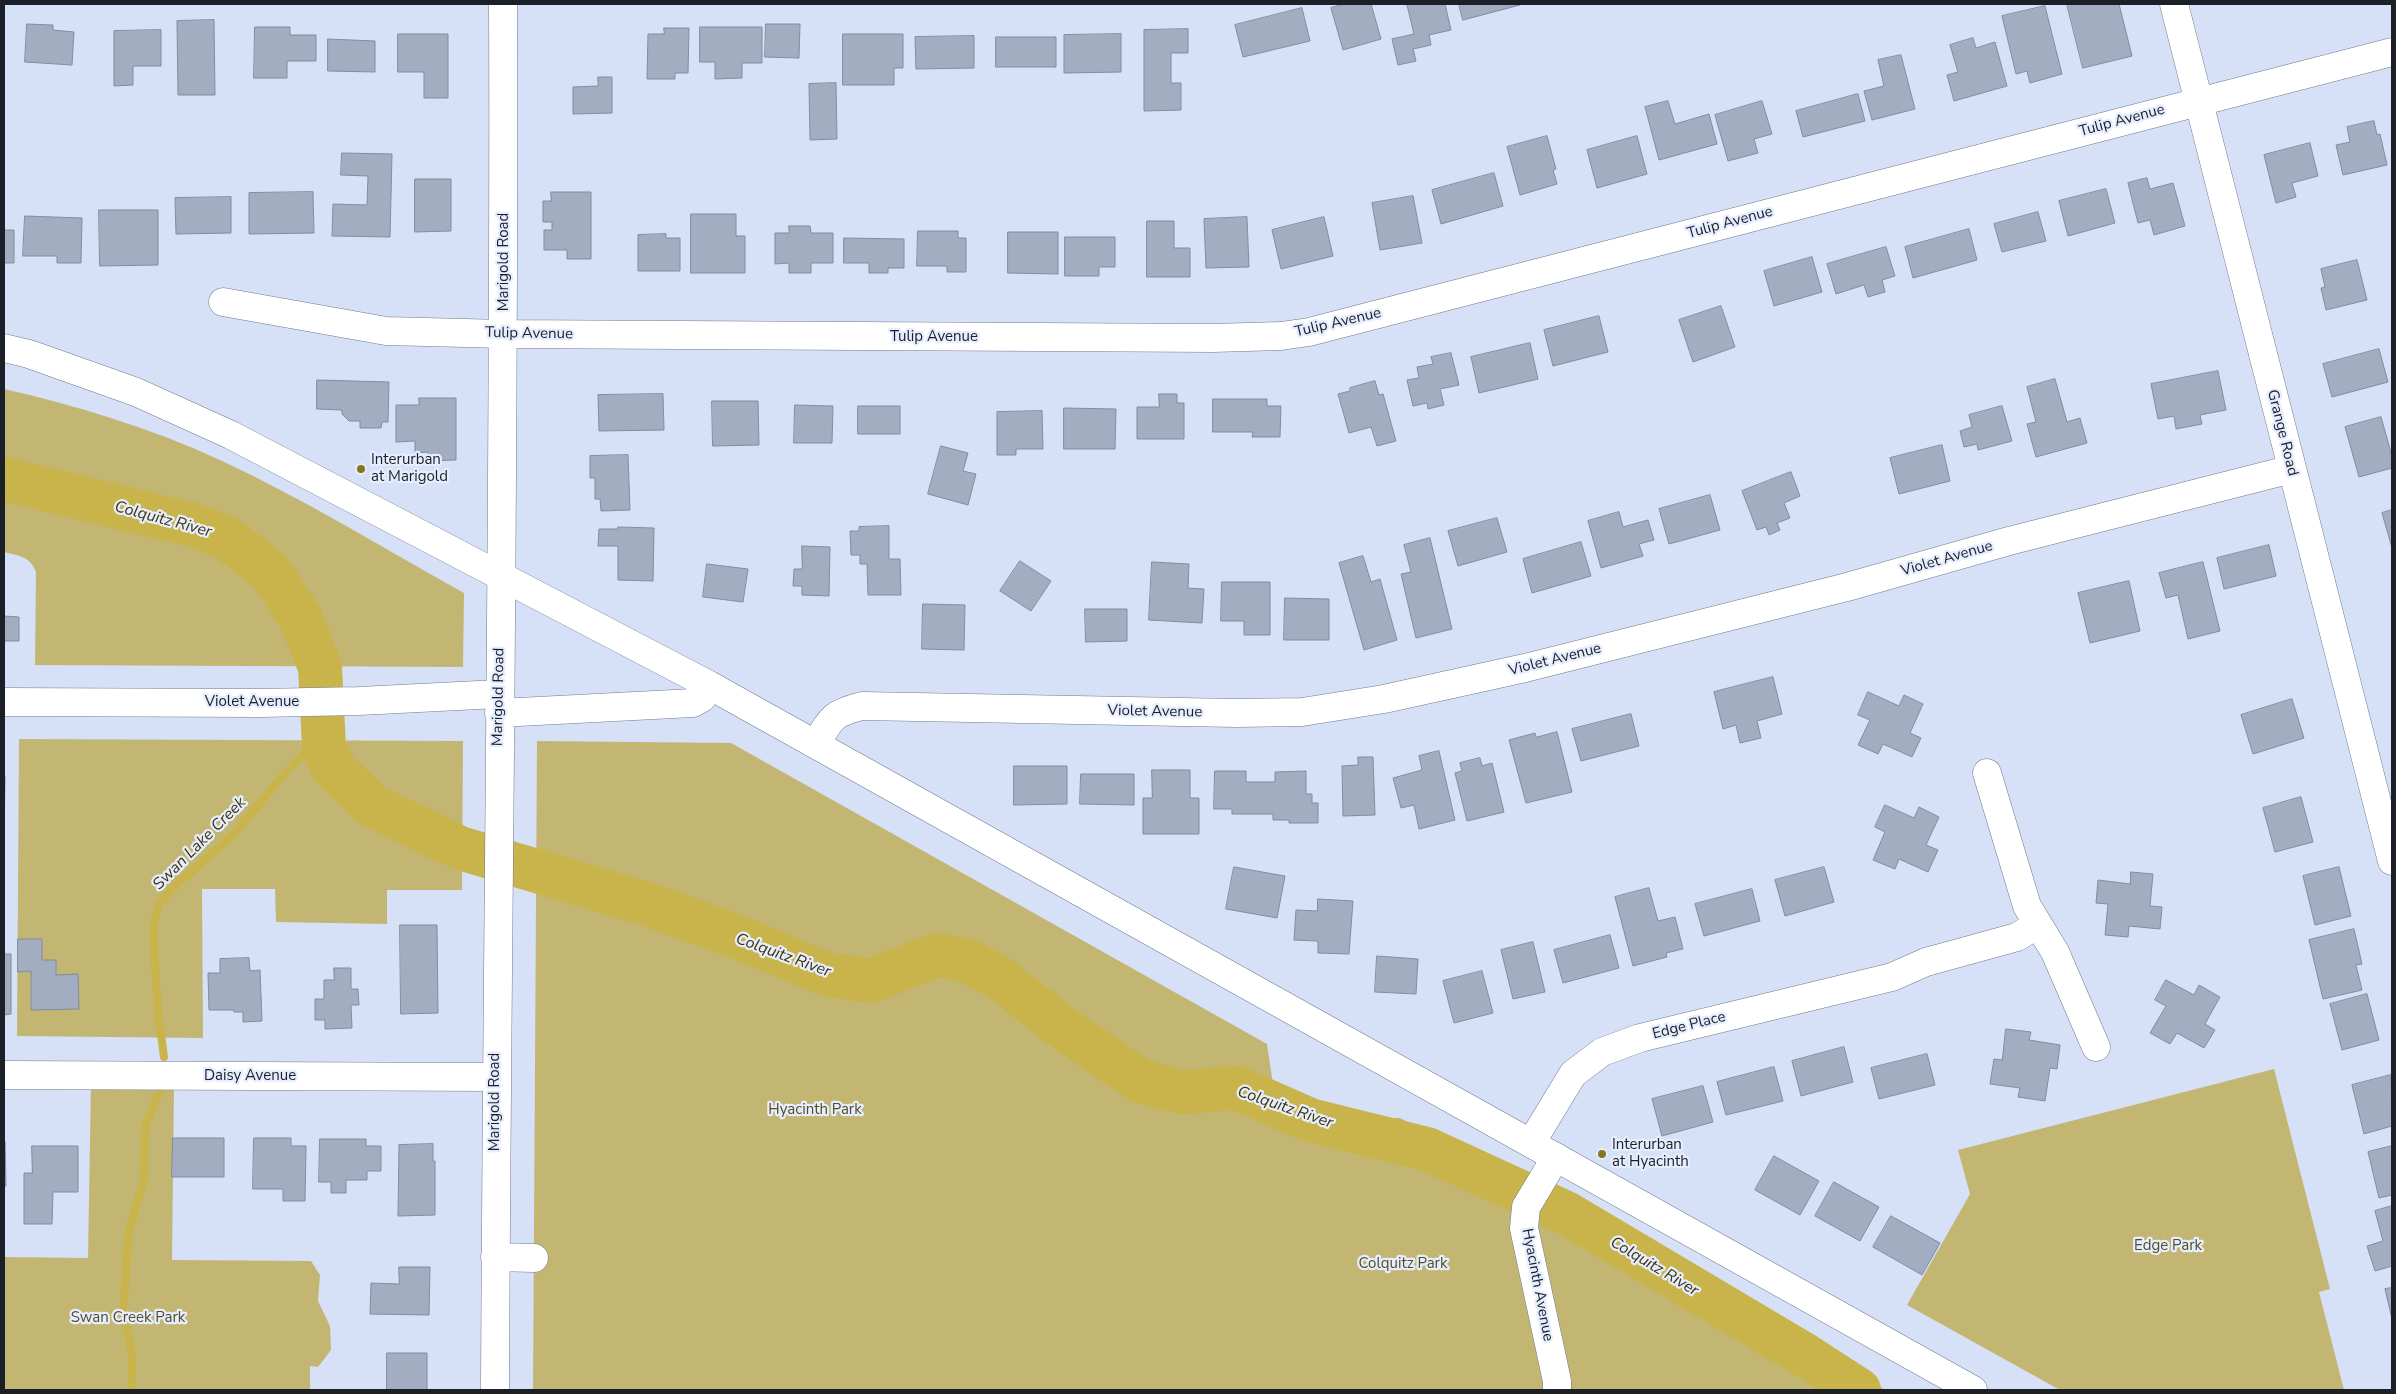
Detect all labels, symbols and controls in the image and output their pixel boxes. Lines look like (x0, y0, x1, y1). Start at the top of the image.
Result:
street label: Tulip Avenue (2077, 101, 2167, 141)
street label: Tulip Avenue (1685, 203, 1775, 243)
street label: Marigold Road (495, 213, 513, 311)
street label: Tulip Avenue (1293, 304, 1383, 342)
street label: Tulip Avenue (485, 324, 573, 344)
street label: Tulip Avenue (890, 328, 978, 346)
street label: Grange Road (2263, 388, 2301, 478)
place label: Interurban at Marigold (371, 451, 448, 486)
marker: Interurban at Marigold (355, 463, 367, 475)
water label: Colquitz River (112, 498, 214, 542)
street label: Violet Avenue (1899, 537, 1995, 581)
street label: Violet Avenue (1507, 640, 1603, 680)
street label: Marigold Road (489, 648, 509, 746)
street label: Violet Avenue (205, 693, 299, 711)
street label: Violet Avenue (1108, 702, 1202, 722)
water label: Swan Lake Creek (149, 793, 251, 895)
water label: Colquitz River (733, 930, 833, 982)
street label: Edge Place (1651, 1008, 1727, 1044)
street label: Marigold Road (486, 1053, 504, 1151)
street label: Daisy Avenue (204, 1067, 296, 1085)
water label: Colquitz River (1235, 1083, 1335, 1133)
park label: Hyacinth Park (768, 1101, 862, 1119)
place label: Interurban at Hyacinth (1612, 1136, 1689, 1171)
marker: Interurban at Hyacinth (1596, 1148, 1608, 1160)
street label: Hyacinth Avenue (1517, 1227, 1557, 1343)
water label: Colquitz River (1606, 1233, 1702, 1301)
park label: Edge Park (2134, 1237, 2202, 1255)
park label: Colquitz Park (1359, 1255, 1447, 1273)
park label: Swan Creek Park (71, 1309, 185, 1327)

